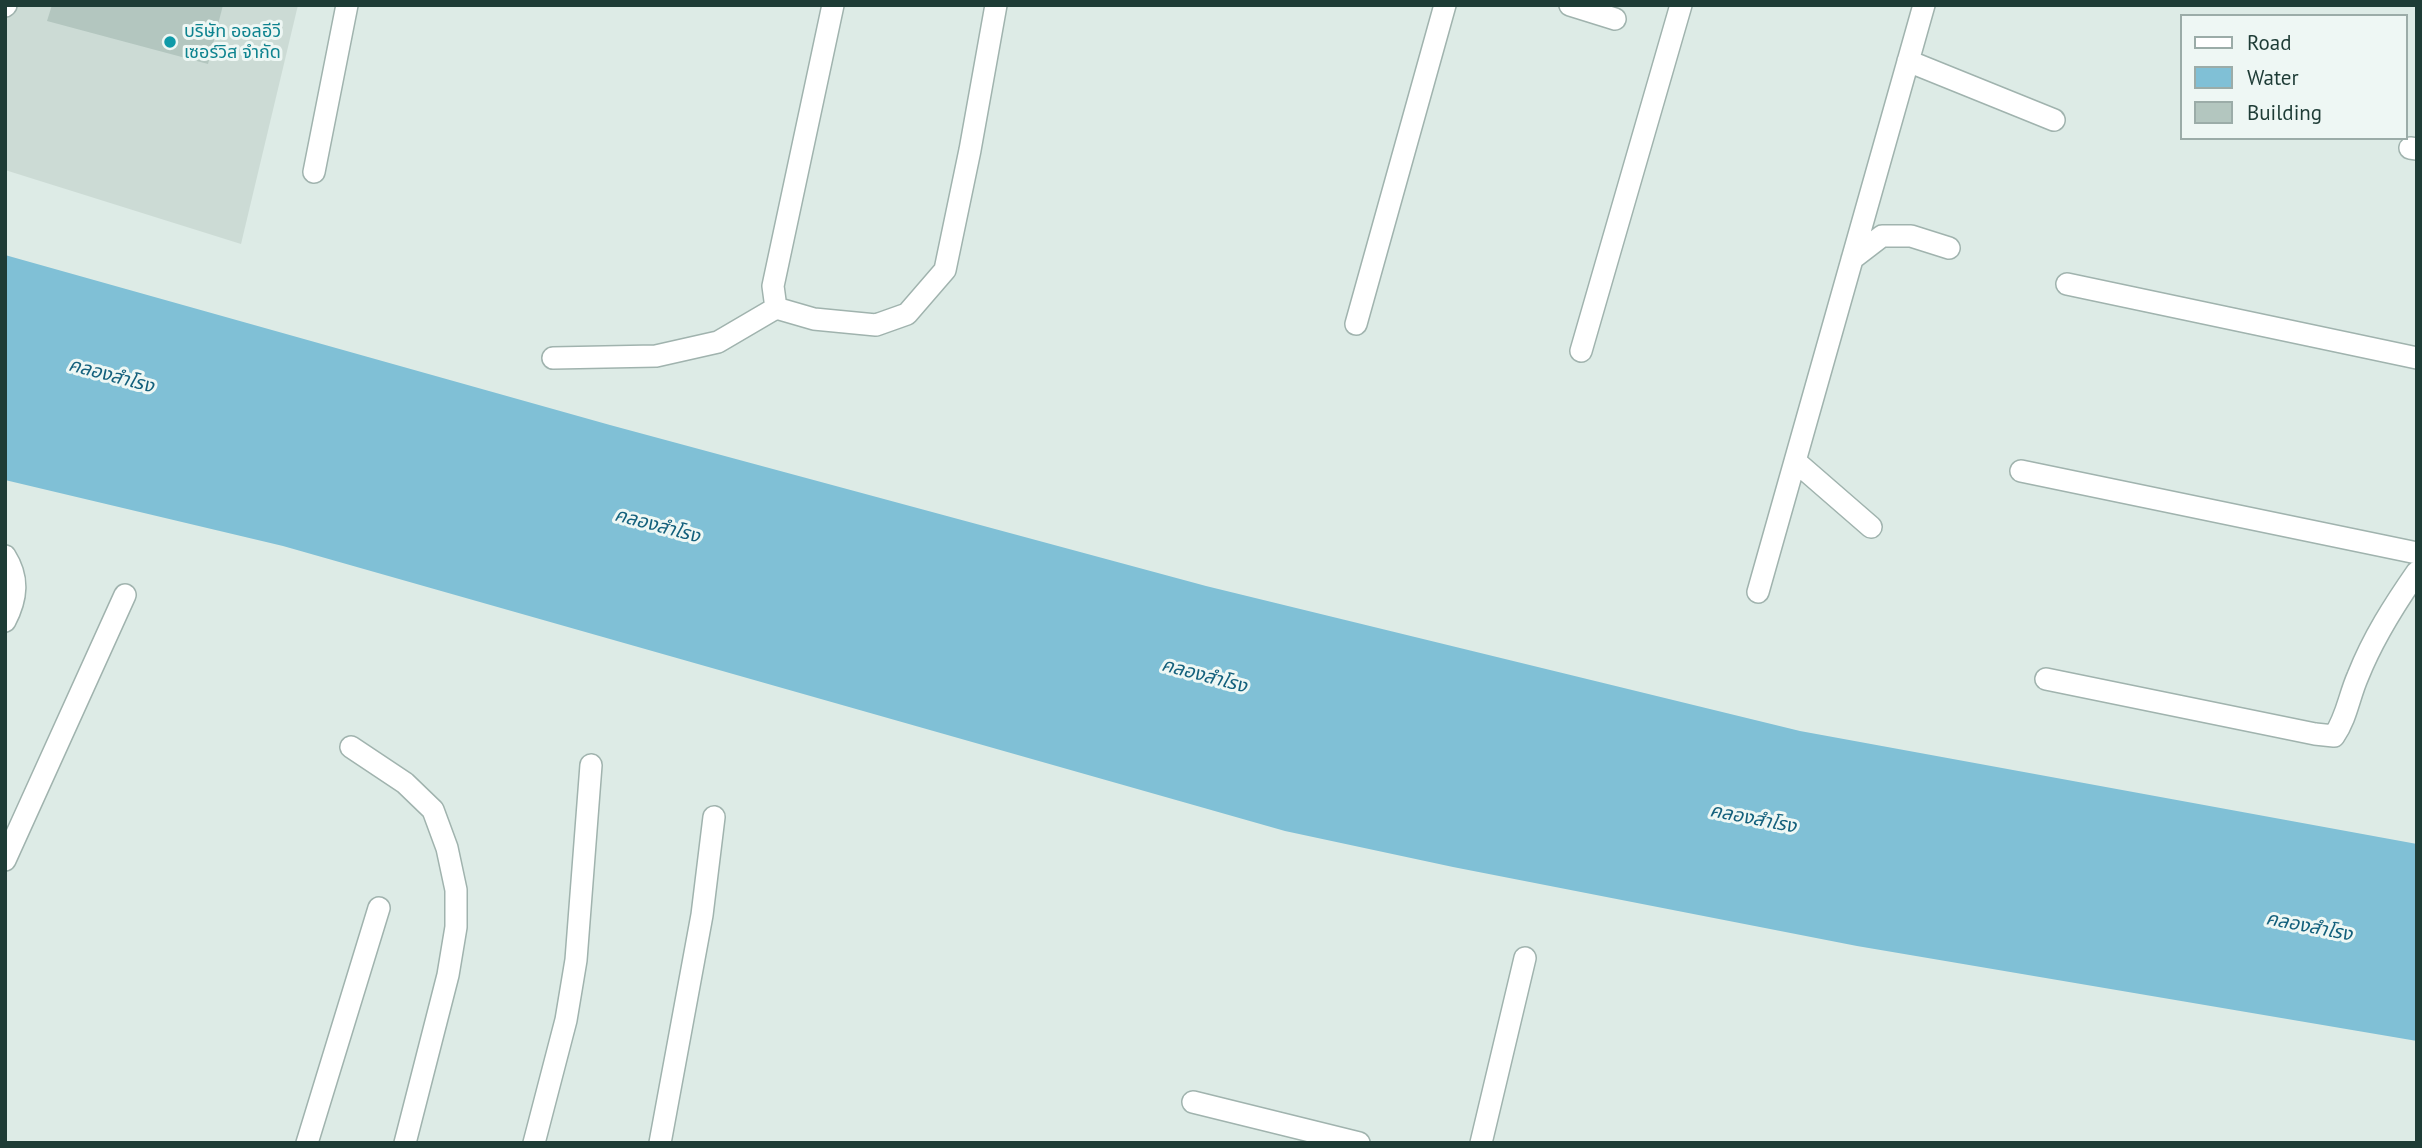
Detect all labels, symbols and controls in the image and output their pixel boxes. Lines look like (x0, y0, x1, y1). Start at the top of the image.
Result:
legend (2180, 14, 2408, 140)
place label: บริษัท ออลอีวี เซอร์วิส จำกัด (184, 21, 281, 64)
text: Road (2247, 29, 2291, 56)
marker: บริษัท ออลอีวี เซอร์วิส จำกัด (162, 34, 178, 50)
text: Water (2247, 64, 2299, 91)
text: Building (2247, 99, 2322, 126)
water label: คลองสำโรง (66, 354, 156, 398)
water label: คลองสำโรง (612, 504, 702, 548)
water label: คลองสำโรง (1159, 654, 1249, 698)
water label: คลองสำโรง (1708, 799, 1798, 839)
water label: คลองสำโรง (2264, 907, 2354, 947)

